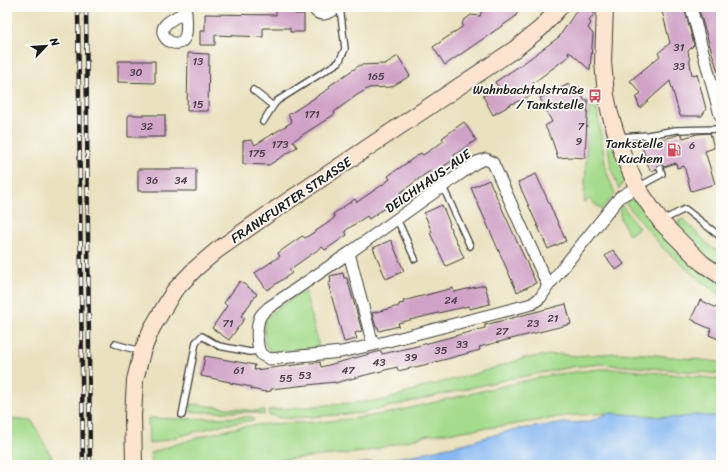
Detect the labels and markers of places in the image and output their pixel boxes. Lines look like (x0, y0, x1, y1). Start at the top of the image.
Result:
place label: Wahnbachtalstraße / Tankstelle (473, 78, 584, 116)
bus stop icon: Wahnbachtalstraße / Tankstelle (587, 88, 603, 104)
place label: Tankstelle Kuchem (605, 132, 663, 170)
fuel station icon: Tankstelle Kuchem (666, 142, 682, 158)

